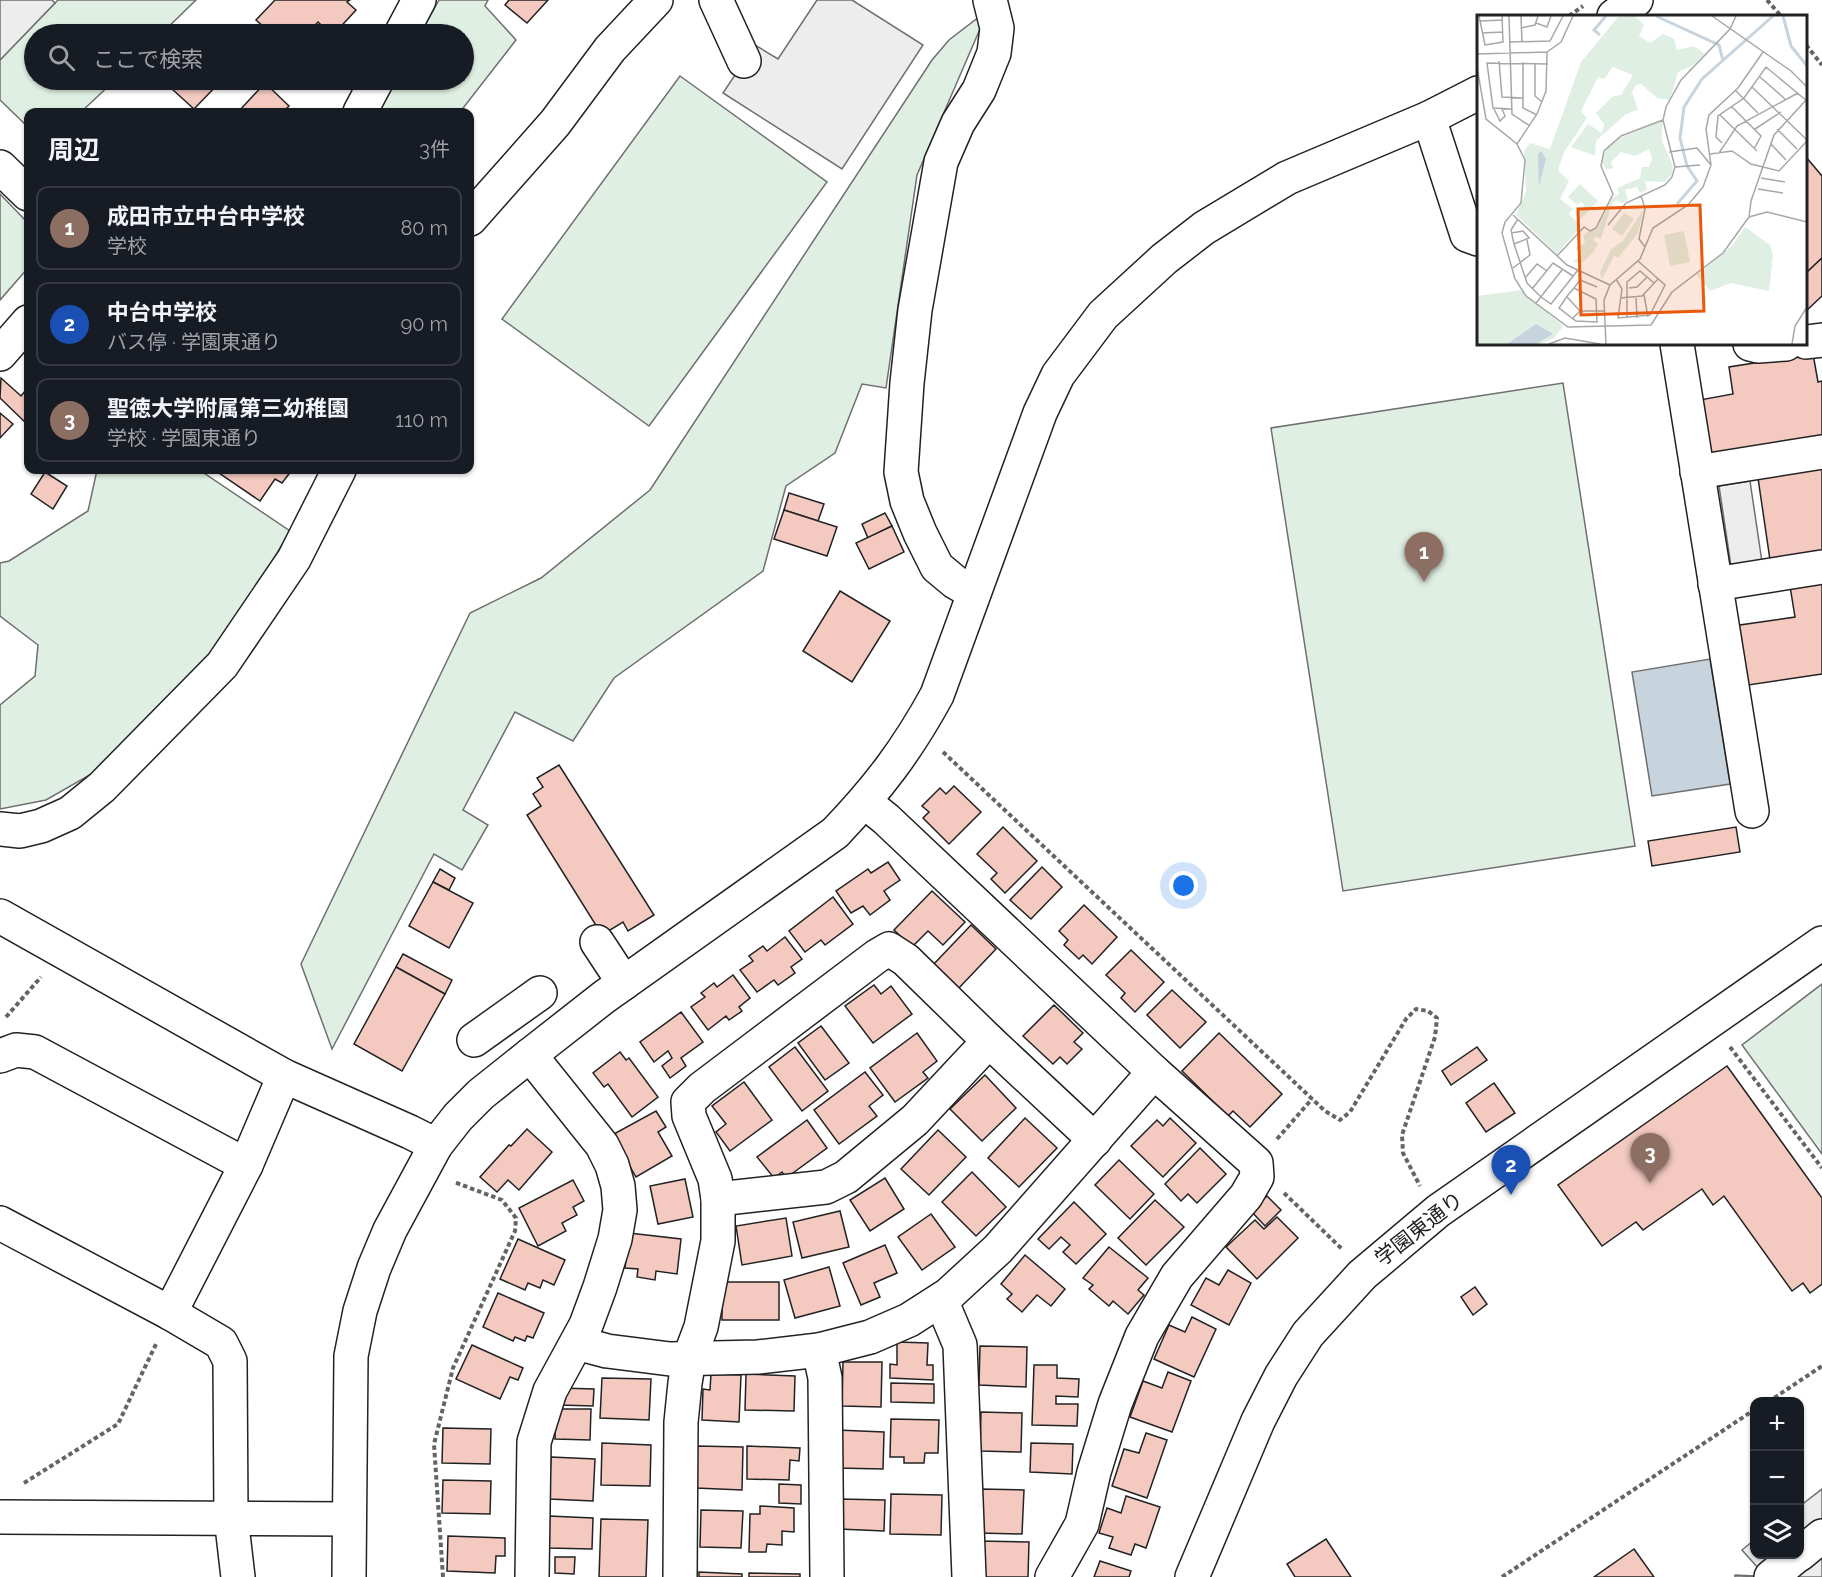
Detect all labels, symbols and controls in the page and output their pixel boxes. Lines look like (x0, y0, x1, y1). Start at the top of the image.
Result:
inset map (1477, 15, 1807, 345)
search box (24, 24, 474, 90)
icon: search (45, 41, 78, 74)
text: ここで検索 (93, 46, 203, 72)
text: 周辺 (48, 135, 100, 165)
text: 3件 (419, 137, 450, 161)
text: 成田市立中台中学校 (107, 203, 305, 229)
text: 1 (65, 216, 74, 240)
text: 80 m (400, 216, 448, 240)
text: 学校 (107, 234, 147, 258)
text: 中台中学校 (107, 299, 217, 325)
text: 2 (64, 312, 75, 336)
text: 90 m (401, 312, 448, 336)
text: バス停 · 学園東通り (107, 330, 281, 354)
text: 聖徳大学附属第三幼稚園 (107, 395, 349, 421)
text: 3 (64, 408, 75, 432)
text: 110 m (395, 408, 448, 432)
text: 学校 · 学園東通り (107, 426, 261, 450)
pin: 1 (1404, 532, 1444, 582)
your location (1169, 871, 1198, 900)
pin: 3 (1630, 1134, 1670, 1183)
pin: 2 (1492, 1146, 1530, 1195)
street label: 学園東通り (1370, 1186, 1468, 1271)
map controls (1750, 1397, 1804, 1559)
button: + (1750, 1397, 1804, 1451)
button: − (1750, 1451, 1804, 1505)
button: layers (1750, 1505, 1804, 1559)

